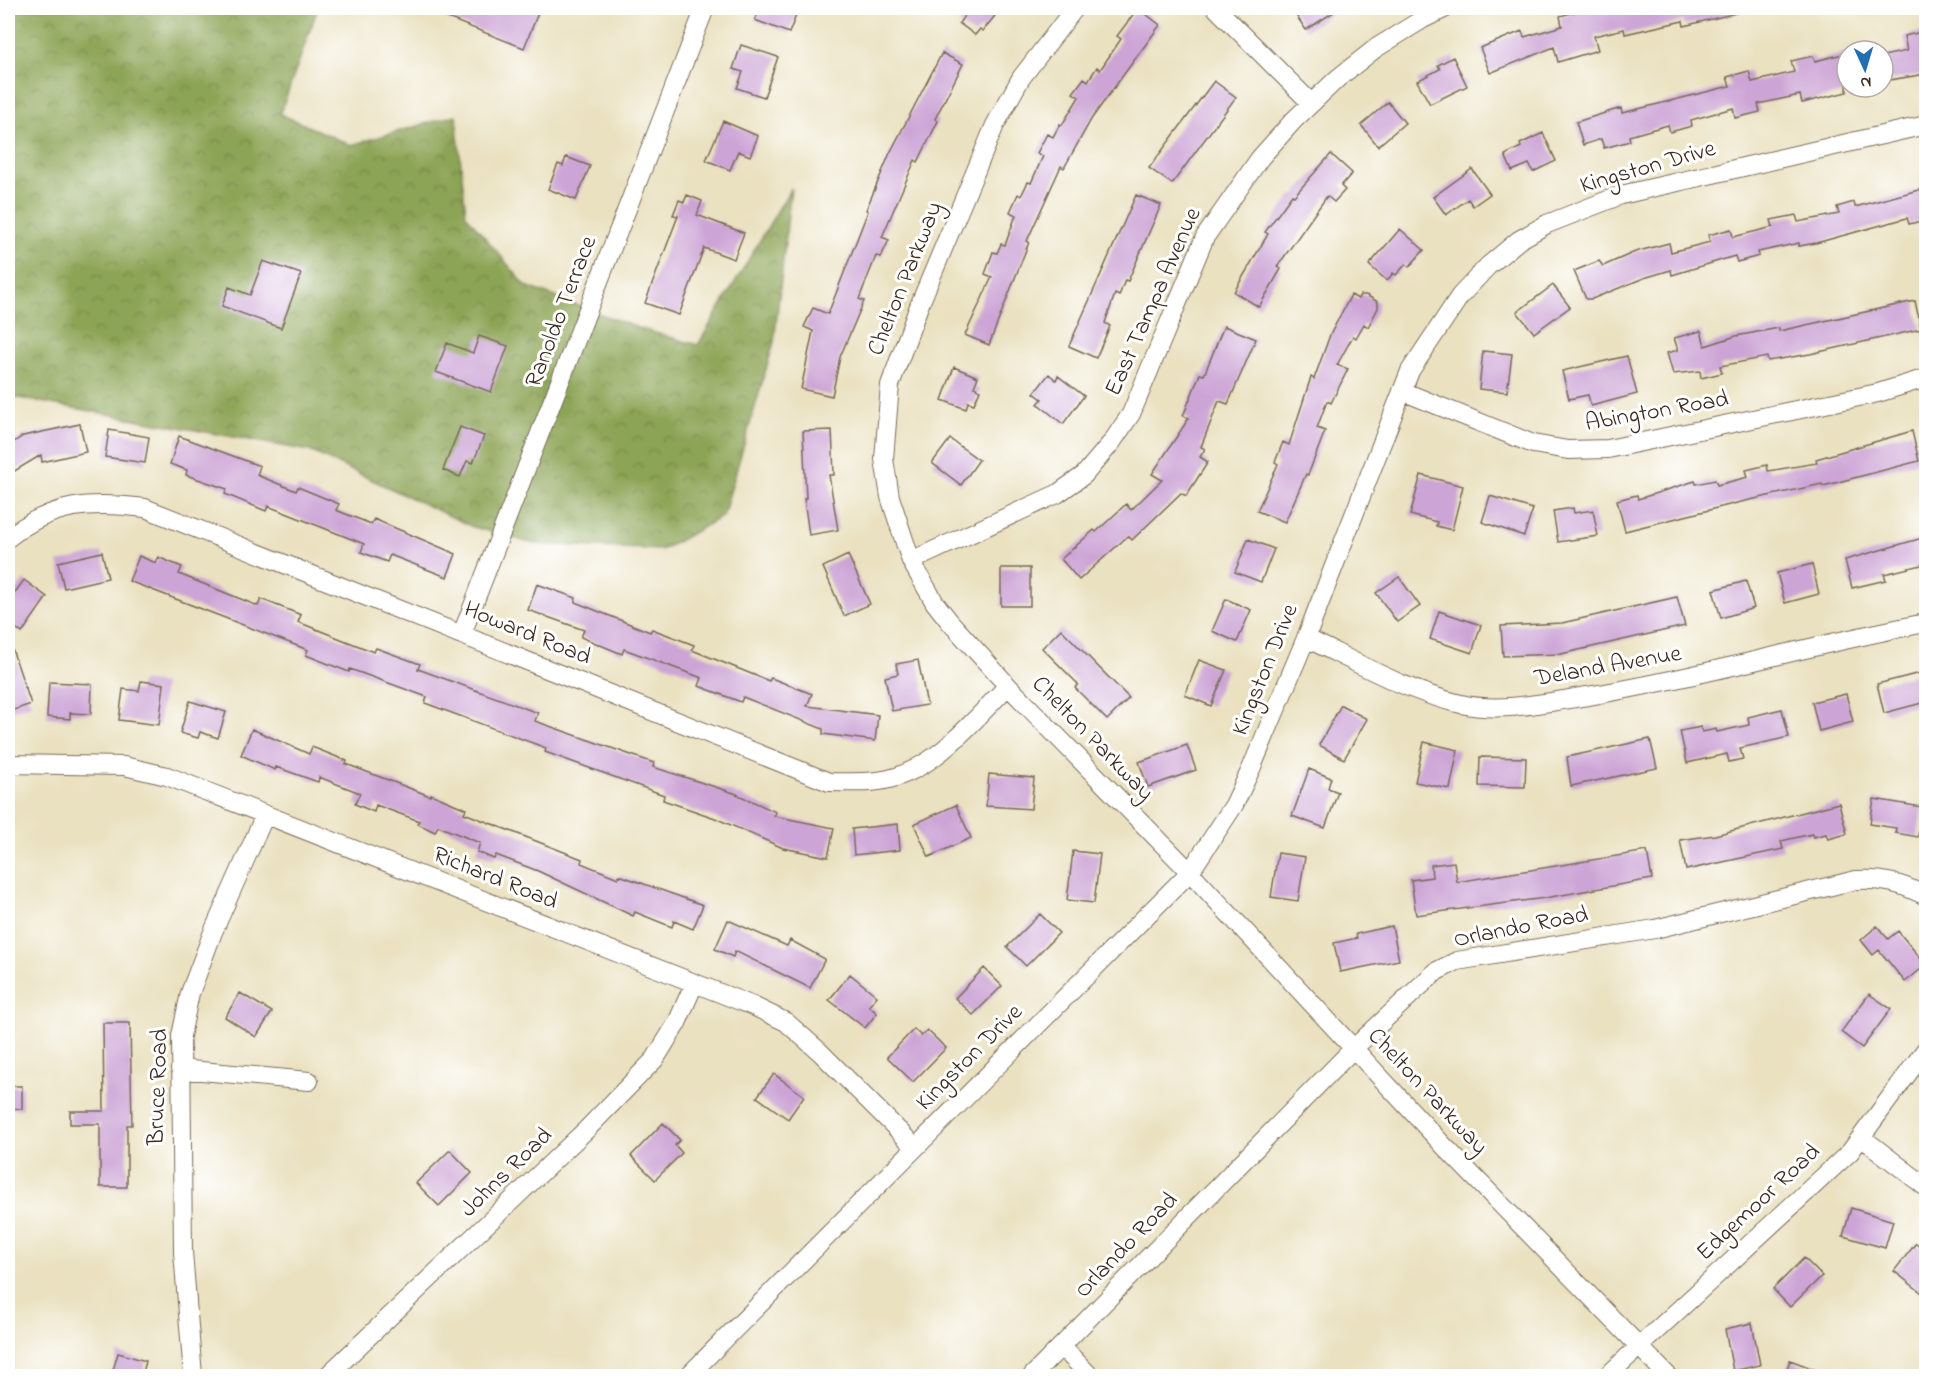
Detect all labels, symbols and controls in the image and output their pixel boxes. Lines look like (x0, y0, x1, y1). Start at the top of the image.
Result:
north arrow (1835, 39, 1895, 99)
text: N (1859, 70, 1872, 94)
street label: Kingston Drive (1576, 132, 1720, 204)
street label: Chelton Parkway (859, 197, 954, 362)
street label: East Tampa Avenue (1097, 202, 1211, 402)
street label: Ranoldo Terrace (517, 231, 607, 393)
street label: Abington Road (1583, 382, 1732, 442)
street label: Howard Road (458, 593, 596, 676)
street label: Kingston Drive (1224, 599, 1308, 741)
street label: Deland Avenue (1531, 637, 1684, 697)
street label: Chelton Parkway (1022, 668, 1161, 811)
street label: Richard Road (427, 838, 563, 920)
street label: Orlando Road (1451, 898, 1592, 958)
street label: Kingston Drive (908, 996, 1032, 1120)
street label: Chelton Parkway (1358, 1020, 1495, 1164)
street label: Bruce Road (139, 1027, 179, 1147)
street label: Johns Road (453, 1119, 562, 1226)
street label: Edgemoor Road (1689, 1136, 1829, 1270)
street label: Orlando Road (1067, 1184, 1187, 1307)

